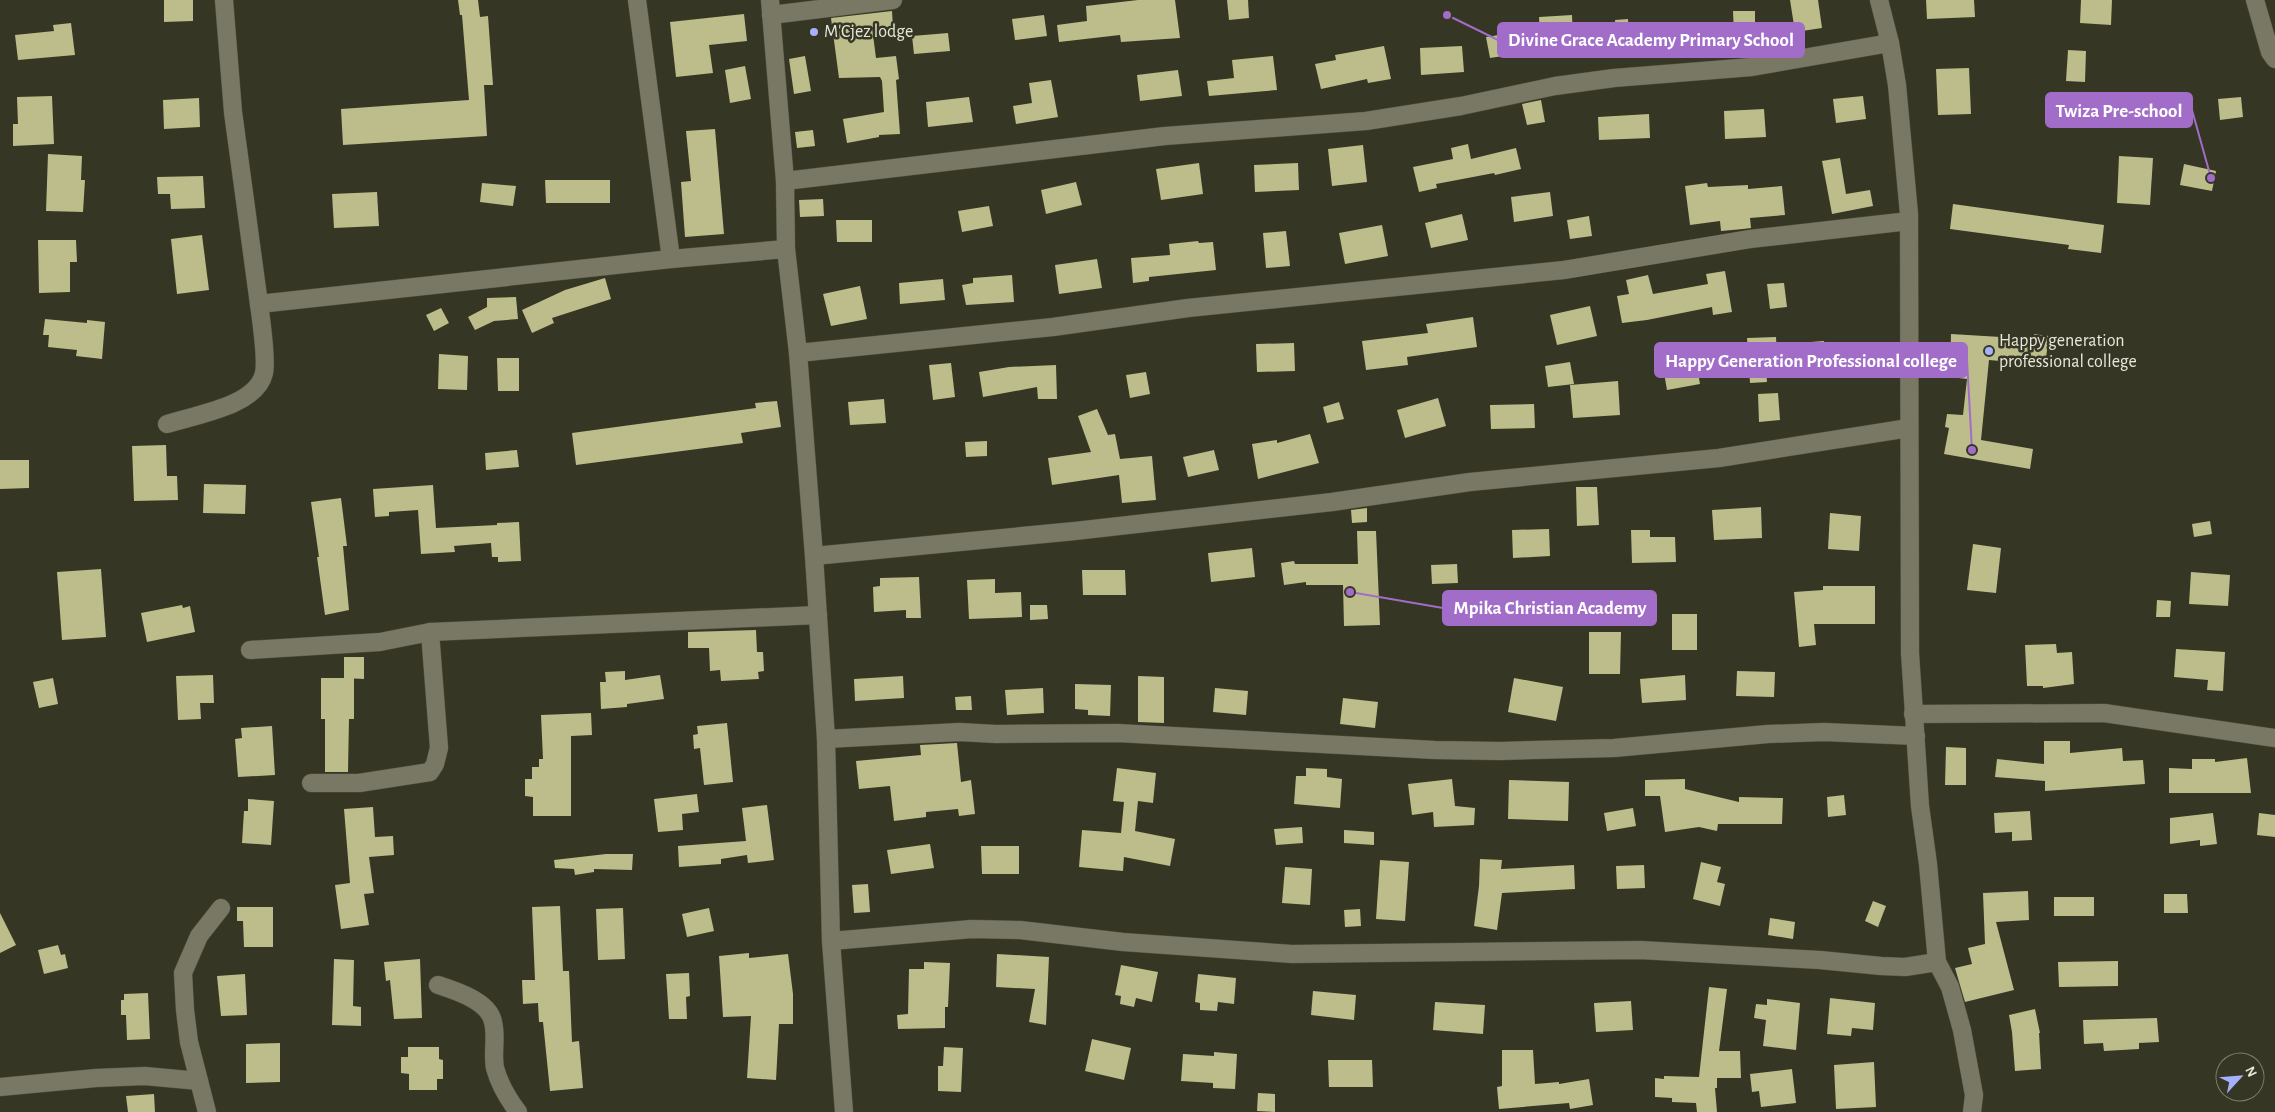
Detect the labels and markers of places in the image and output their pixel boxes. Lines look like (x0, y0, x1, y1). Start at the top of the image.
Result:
place label: M'Cjez lodge (824, 23, 913, 41)
callout: Divine Grace Academy Primary School (1498, 23, 1804, 57)
marker: M'Cjez lodge (808, 26, 820, 38)
callout: Twiza Pre-school (2046, 93, 2192, 127)
place label: Happy generation professional college (1999, 332, 2137, 371)
callout: Happy Generation Professional college (1655, 343, 1967, 377)
marker: Happy generation professional college (1983, 345, 1995, 357)
callout: Mpika Christian Academy (1443, 591, 1656, 625)

